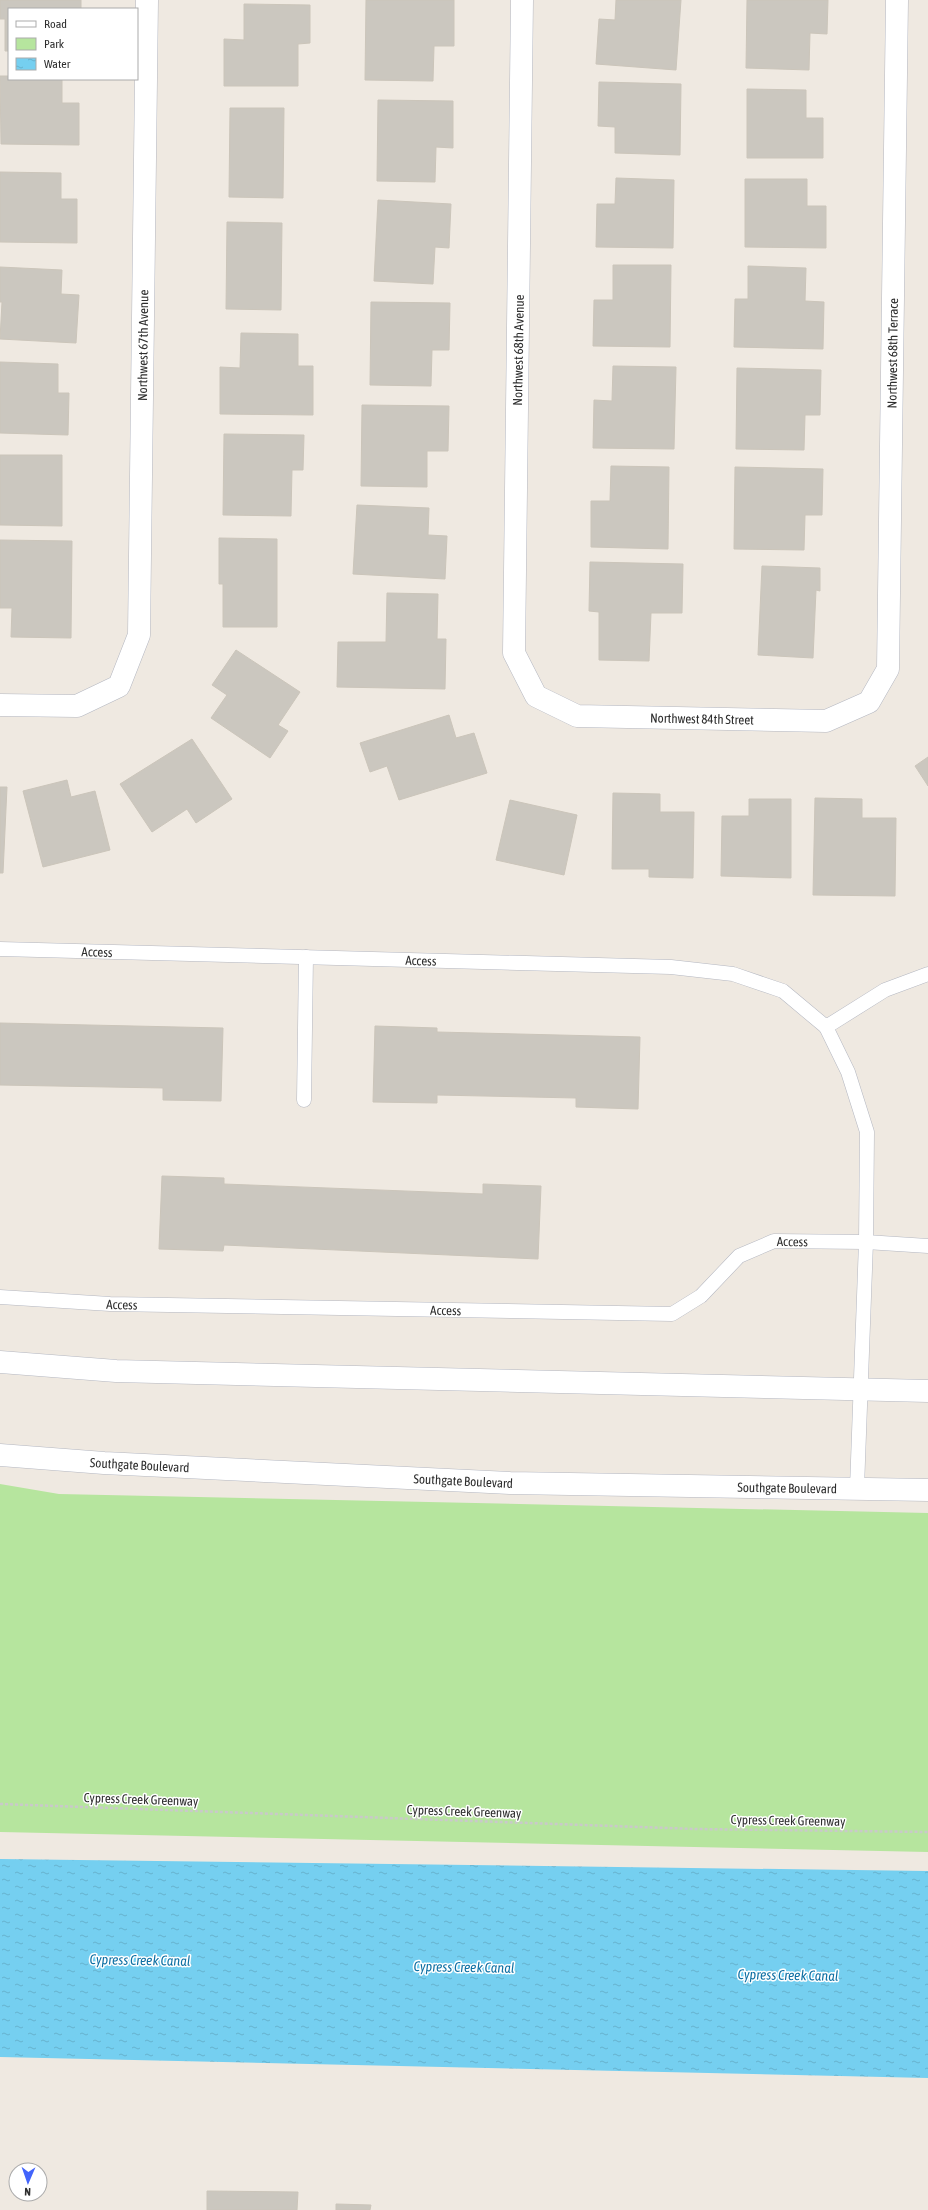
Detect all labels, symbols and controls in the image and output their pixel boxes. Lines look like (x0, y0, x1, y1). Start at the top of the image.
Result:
legend (8, 8, 138, 80)
text: Road (44, 17, 67, 31)
text: Park (44, 37, 65, 51)
text: Water (44, 57, 71, 71)
street label: Northwest 67th Avenue (135, 289, 151, 401)
street label: Northwest 68th Avenue (510, 294, 527, 406)
street label: Northwest 68th Terrace (885, 298, 901, 408)
street label: Northwest 84th Street (650, 710, 754, 728)
street label: Access (81, 944, 113, 960)
street label: Access (405, 953, 437, 969)
street label: Access (777, 1234, 808, 1249)
street label: Access (106, 1297, 138, 1312)
street label: Access (430, 1303, 462, 1318)
street label: Southgate Boulevard (89, 1455, 190, 1475)
street label: Southgate Boulevard (413, 1471, 513, 1491)
street label: Southgate Boulevard (737, 1480, 837, 1496)
street label: Cypress Creek Greenway (83, 1790, 199, 1809)
street label: Cypress Creek Greenway (406, 1802, 522, 1821)
street label: Cypress Creek Greenway (730, 1812, 846, 1829)
water label: Cypress Creek Canal (89, 1951, 191, 1969)
water label: Cypress Creek Canal (413, 1958, 515, 1976)
water label: Cypress Creek Canal (737, 1966, 839, 1984)
north arrow (8, 2162, 48, 2202)
text: N (24, 2186, 31, 2198)

